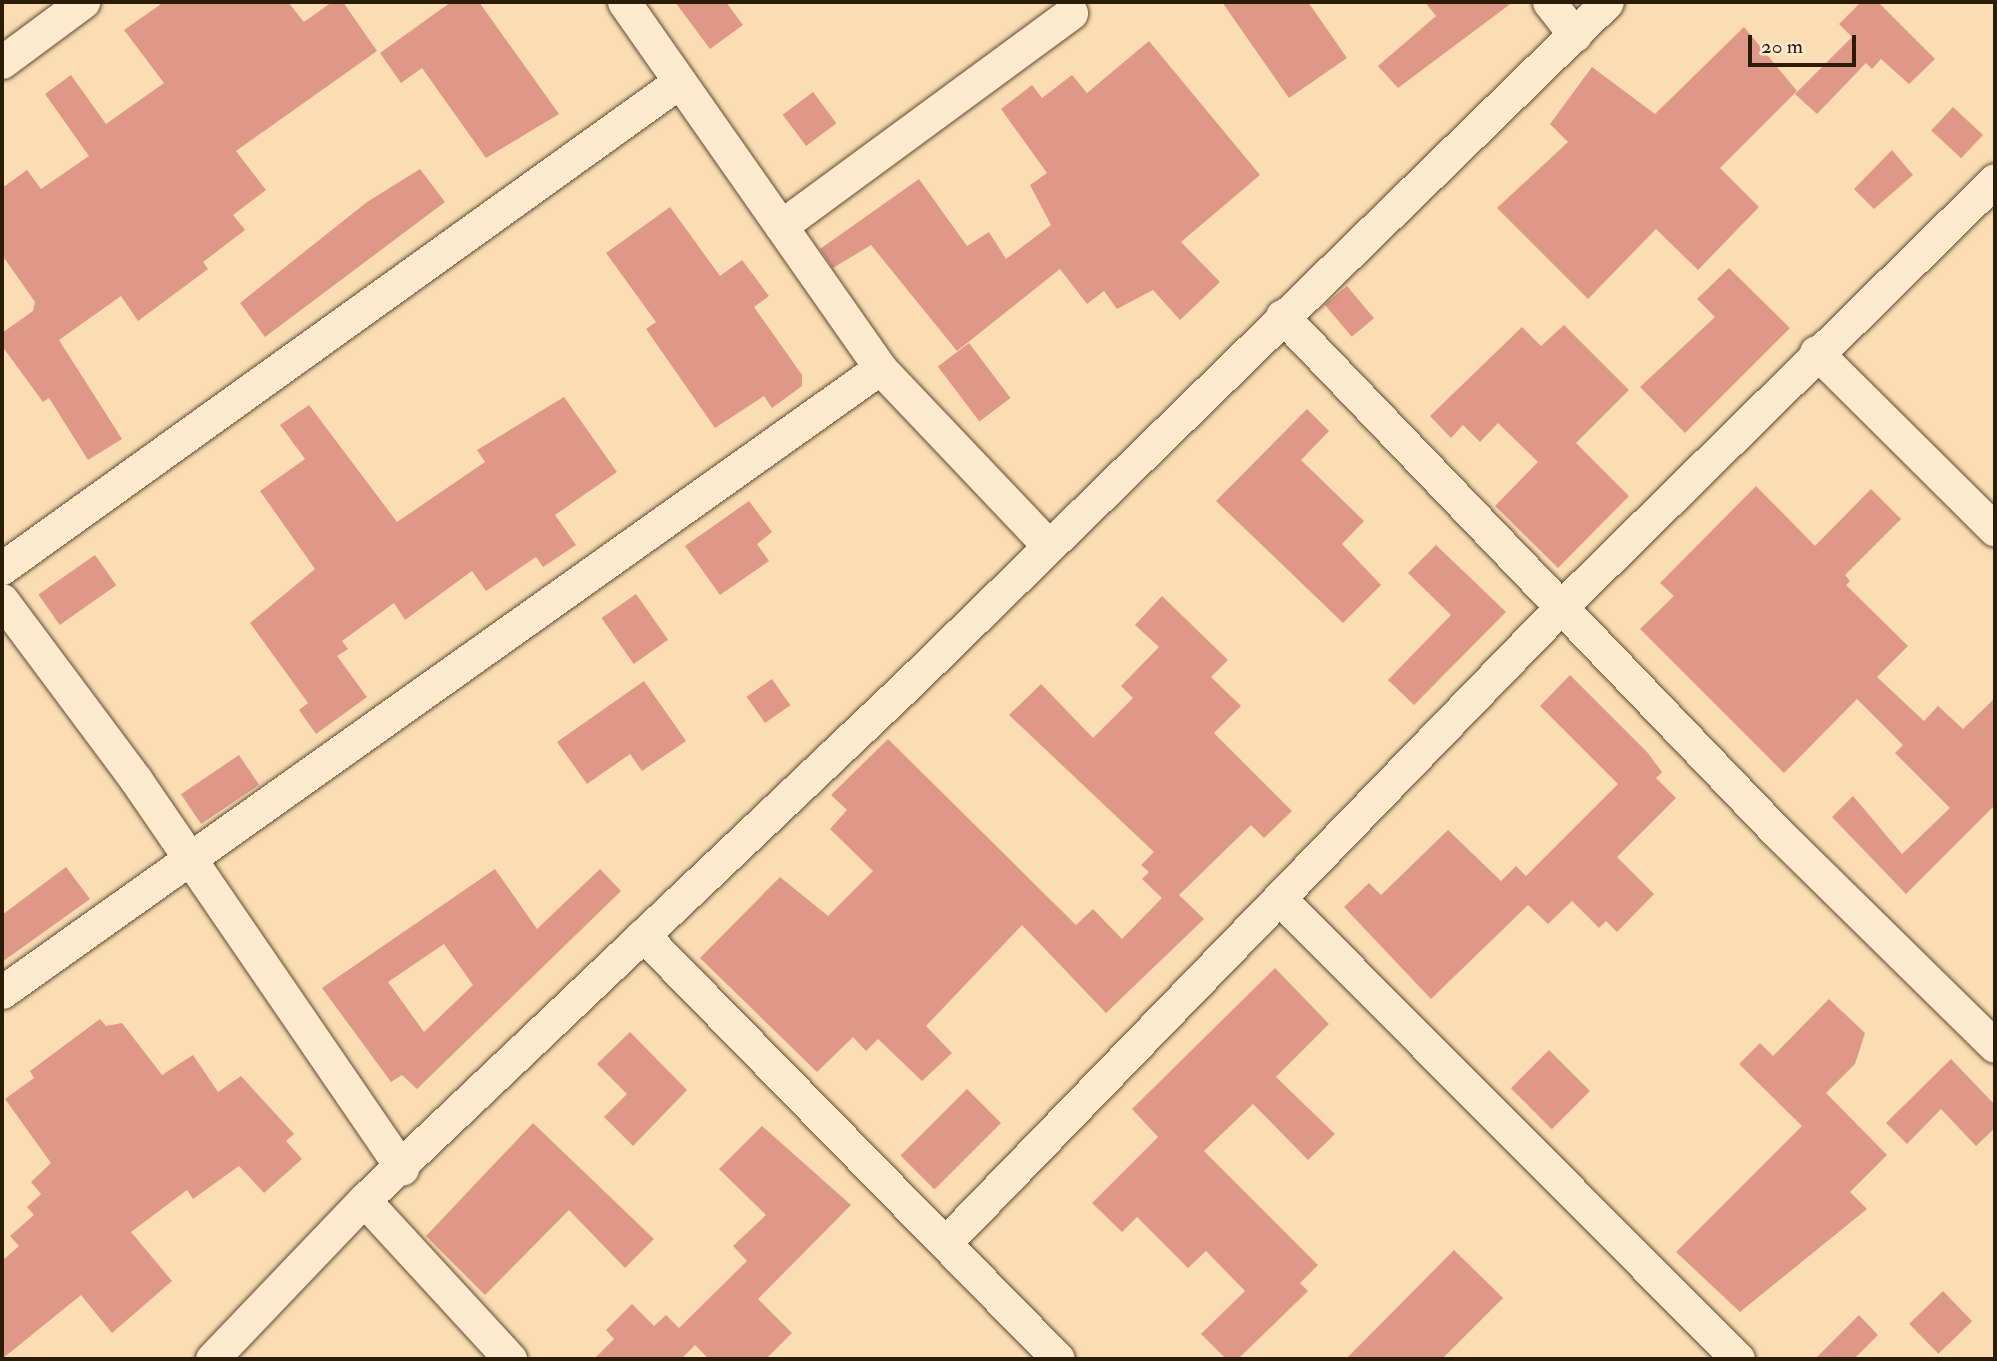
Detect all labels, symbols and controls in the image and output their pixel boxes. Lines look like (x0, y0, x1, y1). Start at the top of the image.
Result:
scale bar (1752, 21, 1860, 65)
text: 20 m (1761, 33, 1803, 60)

